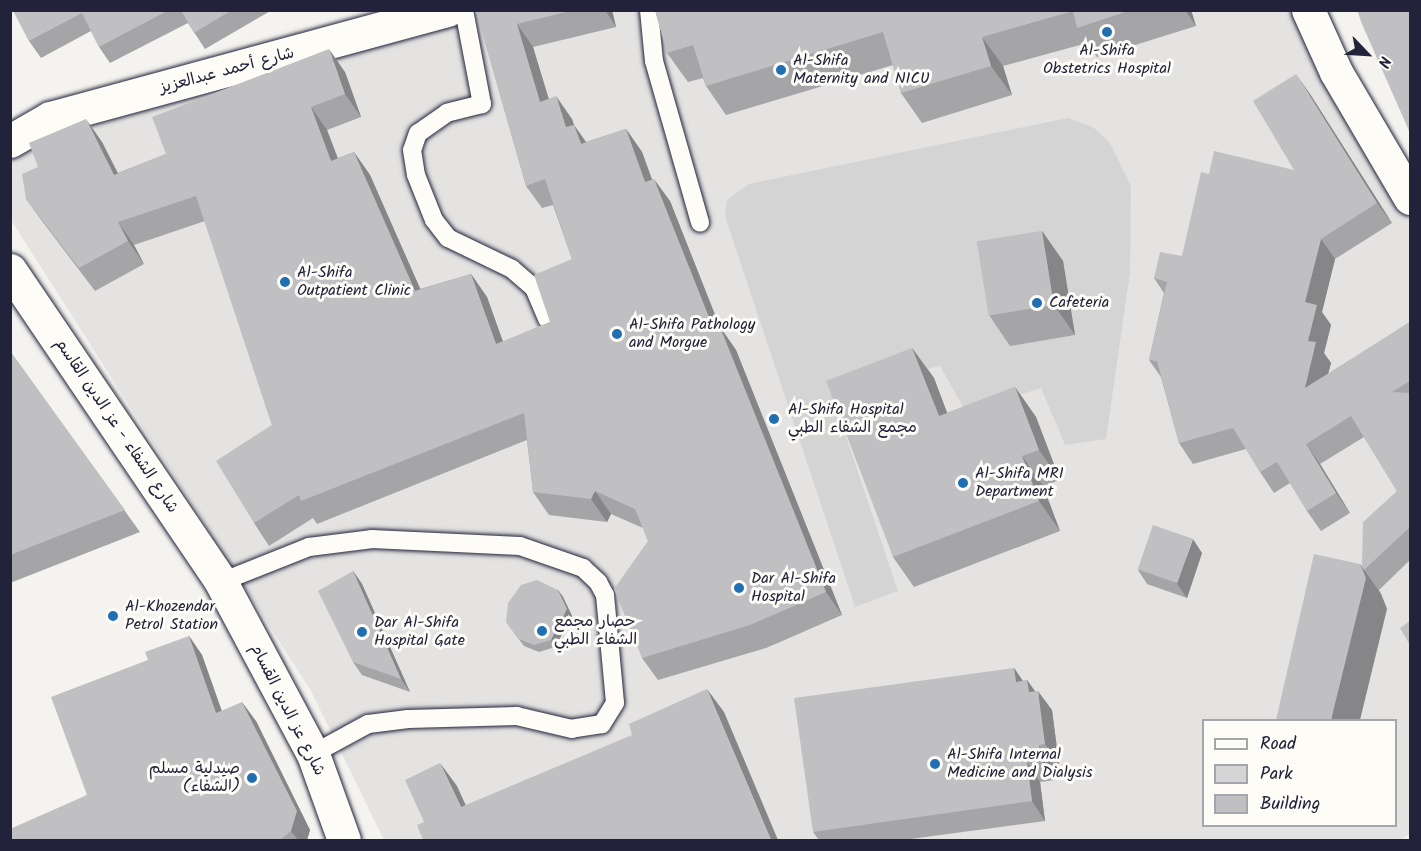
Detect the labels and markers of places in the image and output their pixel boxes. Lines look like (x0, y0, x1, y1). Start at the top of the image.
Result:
marker: Al-Shifa Obstetrics Hospital (1100, 25, 1114, 39)
place label: Al-Shifa Obstetrics Hospital (1043, 41, 1171, 79)
place label: Al-Shifa Maternity and NICU (793, 51, 930, 89)
marker: Al-Shifa Maternity and NICU (774, 63, 788, 77)
place label: Al-Shifa Outpatient Clinic (297, 263, 411, 301)
marker: Al-Shifa Outpatient Clinic (278, 275, 292, 289)
place label: Cafeteria (1049, 293, 1109, 313)
marker: Cafeteria (1030, 296, 1044, 310)
place label: Al-Shifa Pathology and Morgue (629, 315, 755, 353)
marker: Al-Shifa Pathology and Morgue (610, 327, 624, 341)
place label: Al-Shifa Hospital مجمع الشفاء الطبي (788, 400, 917, 438)
marker: Al-Shifa Hospital مجمع الشفاء الطبي (765, 410, 783, 428)
place label: Al-Shifa MRI Department (975, 464, 1064, 502)
marker: Al-Shifa MRI Department (956, 476, 970, 490)
place label: Dar Al-Shifa Hospital (751, 569, 836, 607)
marker: Dar Al-Shifa Hospital (732, 581, 746, 595)
place label: Al-Khozendar Petrol Station (125, 597, 218, 635)
marker: Al-Khozendar Petrol Station (106, 609, 120, 623)
place label: حصار مجمع الشفاء الطبي (554, 612, 637, 650)
place label: Dar Al-Shifa Hospital Gate (374, 613, 465, 651)
marker: حصار مجمع الشفاء الطبي (535, 624, 549, 638)
marker: Dar Al-Shifa Hospital Gate (355, 625, 369, 639)
place label: Al-Shifa Internal Medicine and Dialysis (947, 745, 1093, 783)
marker: Al-Shifa Internal Medicine and Dialysis (928, 757, 942, 771)
place label: صيدلية مسلم (الشفاء) (149, 759, 240, 797)
marker: صيدلية مسلم (الشفاء) (245, 771, 259, 785)

